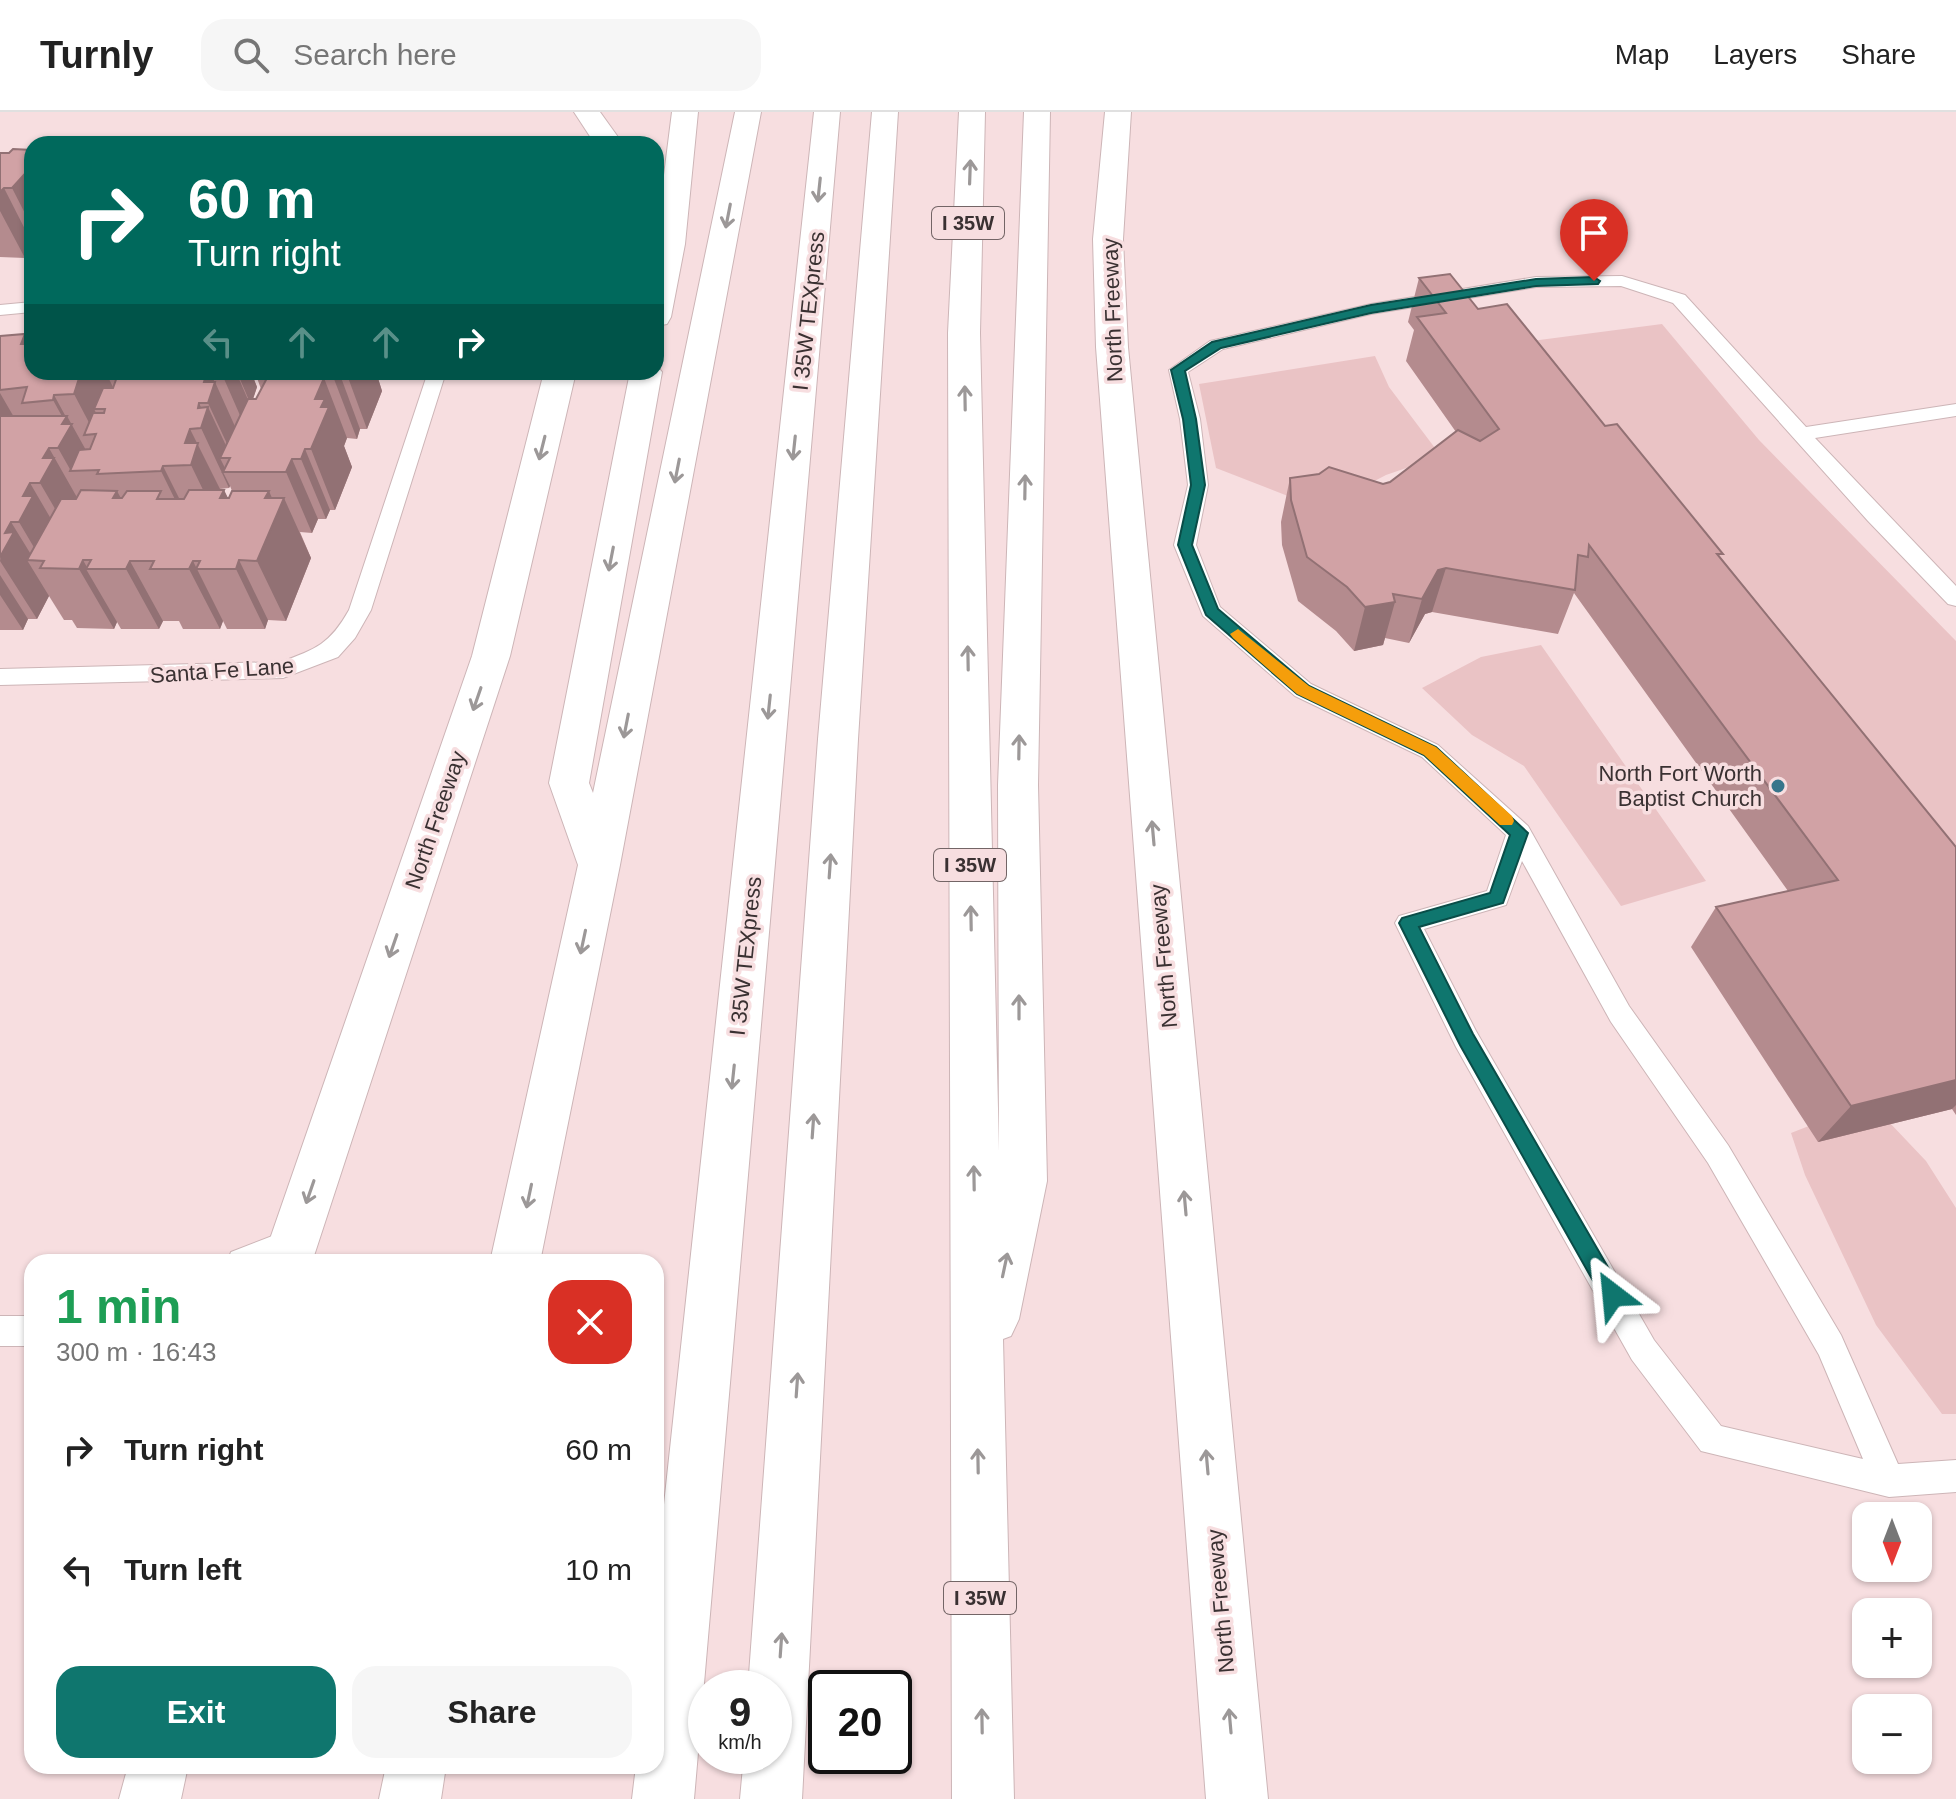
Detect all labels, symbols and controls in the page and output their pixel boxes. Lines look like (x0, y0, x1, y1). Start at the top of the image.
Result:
search box (201, 19, 761, 91)
icon: search (229, 33, 273, 77)
text: Turnly (40, 34, 153, 76)
text: Search here (293, 38, 457, 71)
text: Map (1615, 39, 1669, 70)
text: Layers (1713, 39, 1797, 70)
text: Share (1841, 39, 1916, 70)
one-way arrow (963, 159, 978, 186)
text: 60 m (188, 167, 316, 230)
icon: right (56, 168, 160, 272)
one-way arrow (812, 176, 827, 203)
pin (1560, 199, 1628, 281)
one-way arrow (720, 203, 735, 228)
road number: I 35W (932, 207, 1004, 239)
icon: arrive (1572, 211, 1616, 255)
street label: I 35W TEXpress (788, 230, 829, 392)
text: Turn right (188, 233, 341, 274)
street label: North Freeway (1097, 237, 1128, 383)
icon: left (196, 320, 240, 364)
icon: ahead (280, 320, 324, 364)
icon: ahead (364, 320, 408, 364)
icon: right (448, 320, 492, 364)
one-way arrow (957, 385, 972, 412)
one-way arrow (533, 434, 548, 460)
one-way arrow (787, 434, 802, 461)
one-way arrow (669, 458, 684, 483)
one-way arrow (1018, 474, 1033, 501)
one-way arrow (602, 546, 617, 571)
one-way arrow (960, 645, 976, 672)
street label: Santa Fe Lane (149, 653, 295, 688)
one-way arrow (468, 687, 483, 712)
one-way arrow (762, 693, 777, 720)
one-way arrow (617, 713, 632, 738)
one-way arrow (1011, 734, 1026, 761)
street label: North Freeway (400, 748, 471, 892)
place label: North Fort Worth Baptist Church (1599, 761, 1762, 811)
marker: North Fort Worth Baptist Church (1769, 777, 1787, 795)
one-way arrow (1145, 820, 1160, 847)
road number: I 35W (934, 849, 1006, 881)
one-way arrow (822, 853, 837, 880)
street label: I 35W TEXpress (725, 875, 766, 1037)
street label: North Freeway (1145, 883, 1182, 1029)
one-way arrow (963, 905, 979, 932)
one-way arrow (575, 928, 590, 954)
one-way arrow (385, 933, 400, 958)
one-way arrow (1011, 994, 1027, 1021)
one-way arrow (726, 1064, 741, 1090)
one-way arrow (806, 1113, 821, 1140)
one-way arrow (967, 1165, 982, 1192)
one-way arrow (301, 1179, 316, 1204)
one-way arrow (521, 1183, 536, 1208)
one-way arrow (1177, 1190, 1192, 1217)
one-way arrow (998, 1253, 1013, 1278)
position arrow (1571, 1253, 1655, 1337)
text: 1 min (56, 1280, 181, 1333)
button: close (548, 1280, 632, 1364)
text: 300 m · 16:43 (56, 1337, 216, 1367)
one-way arrow (790, 1372, 805, 1399)
icon: right (56, 1428, 100, 1472)
text: Turn right (124, 1433, 263, 1466)
text: 60 m (565, 1433, 632, 1466)
one-way arrow (970, 1448, 986, 1475)
one-way arrow (1200, 1449, 1215, 1476)
north arrow (1852, 1502, 1932, 1582)
map controls (1852, 1502, 1932, 1774)
street label: North Freeway (1202, 1528, 1239, 1674)
icon: left (56, 1548, 100, 1592)
text: Turn left (124, 1553, 242, 1586)
text: 10 m (565, 1553, 632, 1586)
road number: I 35W (944, 1582, 1016, 1614)
button: + (1852, 1598, 1932, 1678)
one-way arrow (774, 1632, 789, 1659)
button: Exit (56, 1666, 336, 1758)
button: Share (352, 1666, 632, 1758)
speed limit sign: 20 (808, 1670, 912, 1774)
text: 9 (729, 1690, 751, 1734)
button: − (1852, 1694, 1932, 1774)
one-way arrow (974, 1708, 990, 1735)
one-way arrow (1222, 1708, 1237, 1735)
text: km/h (718, 1731, 762, 1753)

